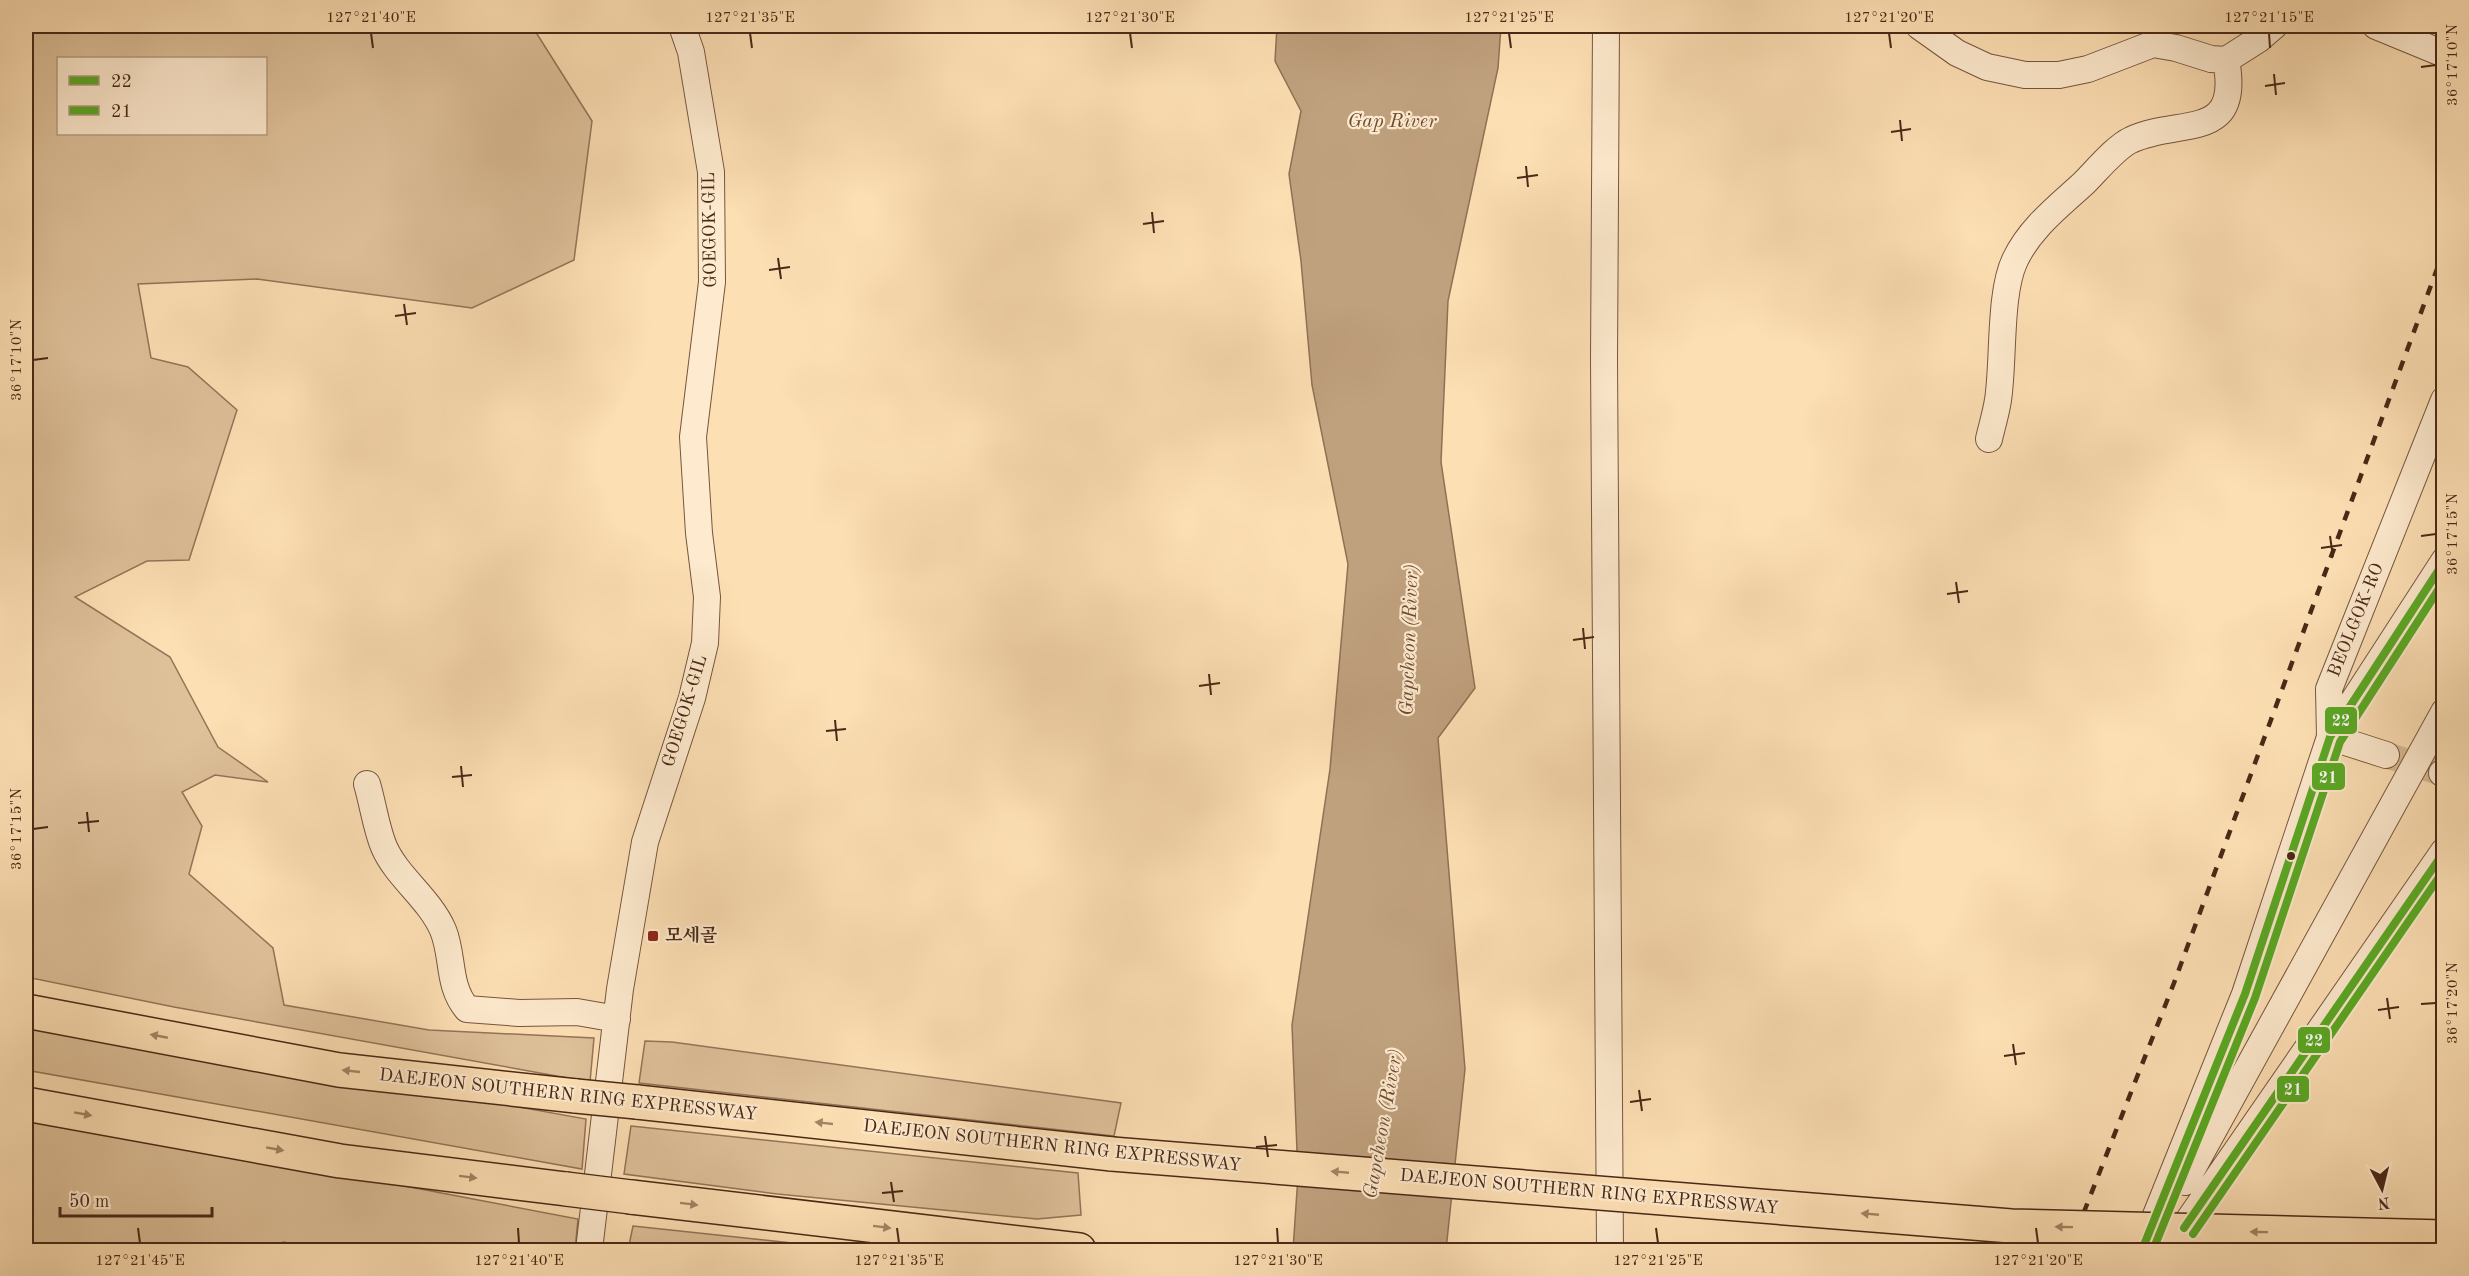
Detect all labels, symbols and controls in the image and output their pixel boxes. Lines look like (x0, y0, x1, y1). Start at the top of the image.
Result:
text: 127°21'40"E (326, 11, 416, 26)
text: 127°21'35"E (705, 11, 795, 26)
text: 127°21'30"E (1085, 11, 1175, 26)
text: 127°21'25"E (1464, 11, 1554, 26)
text: 127°21'20"E (1844, 11, 1934, 26)
text: 127°21'15"E (2224, 11, 2314, 26)
text: 36°17'10"N (2446, 24, 2461, 106)
legend (57, 57, 267, 135)
text: 22 (111, 73, 132, 91)
text: 21 (111, 103, 132, 121)
water label: Gap River (1347, 112, 1437, 132)
street label: GOEGOK-GIL (700, 172, 720, 288)
text: 36°17'10"N (10, 319, 25, 401)
text: 36°17'15"N (2446, 493, 2461, 575)
street label: BEOLGOK-RO (2325, 561, 2387, 679)
water label: Gapcheon (River) (1397, 564, 1423, 716)
street label: GOEGOK-GIL (659, 653, 711, 769)
line badge: 22 (2324, 706, 2358, 735)
text: 22 (2332, 714, 2350, 730)
line badge: 21 (2311, 762, 2346, 791)
text: 21 (2319, 771, 2337, 787)
text: 36°17'15"N (10, 788, 25, 870)
unlabelled marker (2285, 850, 2297, 862)
place label: 모세골 (665, 925, 718, 945)
marker: 모세골 (646, 929, 660, 943)
text: 36°17'20"N (2446, 962, 2461, 1044)
line badge: 22 (2297, 1026, 2331, 1054)
one-way arrow (150, 1031, 169, 1040)
text: 22 (2305, 1034, 2323, 1050)
water label: Gapcheon (River) (1361, 1048, 1407, 1200)
one-way arrow (342, 1066, 361, 1076)
street label: DAEJEON SOUTHERN RING EXPRESSWAY (378, 1066, 758, 1124)
line badge: 21 (2276, 1075, 2310, 1103)
text: 21 (2284, 1083, 2302, 1099)
one-way arrow (74, 1110, 93, 1119)
street label: DAEJEON SOUTHERN RING EXPRESSWAY (862, 1117, 1242, 1175)
one-way arrow (815, 1118, 834, 1128)
one-way arrow (266, 1145, 285, 1154)
north arrow (2352, 1159, 2412, 1219)
street label: DAEJEON SOUTHERN RING EXPRESSWAY (1399, 1166, 1779, 1218)
one-way arrow (1331, 1168, 1350, 1177)
one-way arrow (458, 1172, 477, 1182)
scale bar (60, 1180, 212, 1218)
text: 50 m (69, 1193, 109, 1211)
text: N (2376, 1193, 2391, 1211)
one-way arrow (679, 1199, 698, 1209)
one-way arrow (1860, 1210, 1879, 1219)
one-way arrow (873, 1222, 892, 1232)
one-way arrow (2055, 1222, 2074, 1232)
one-way arrow (2250, 1227, 2269, 1237)
text: 127°21'45"E (95, 1254, 185, 1269)
text: 127°21'40"E (474, 1254, 564, 1269)
text: 127°21'35"E (854, 1254, 944, 1269)
text: 127°21'30"E (1233, 1254, 1323, 1269)
text: 127°21'25"E (1613, 1254, 1703, 1269)
text: 127°21'20"E (1993, 1254, 2083, 1269)

